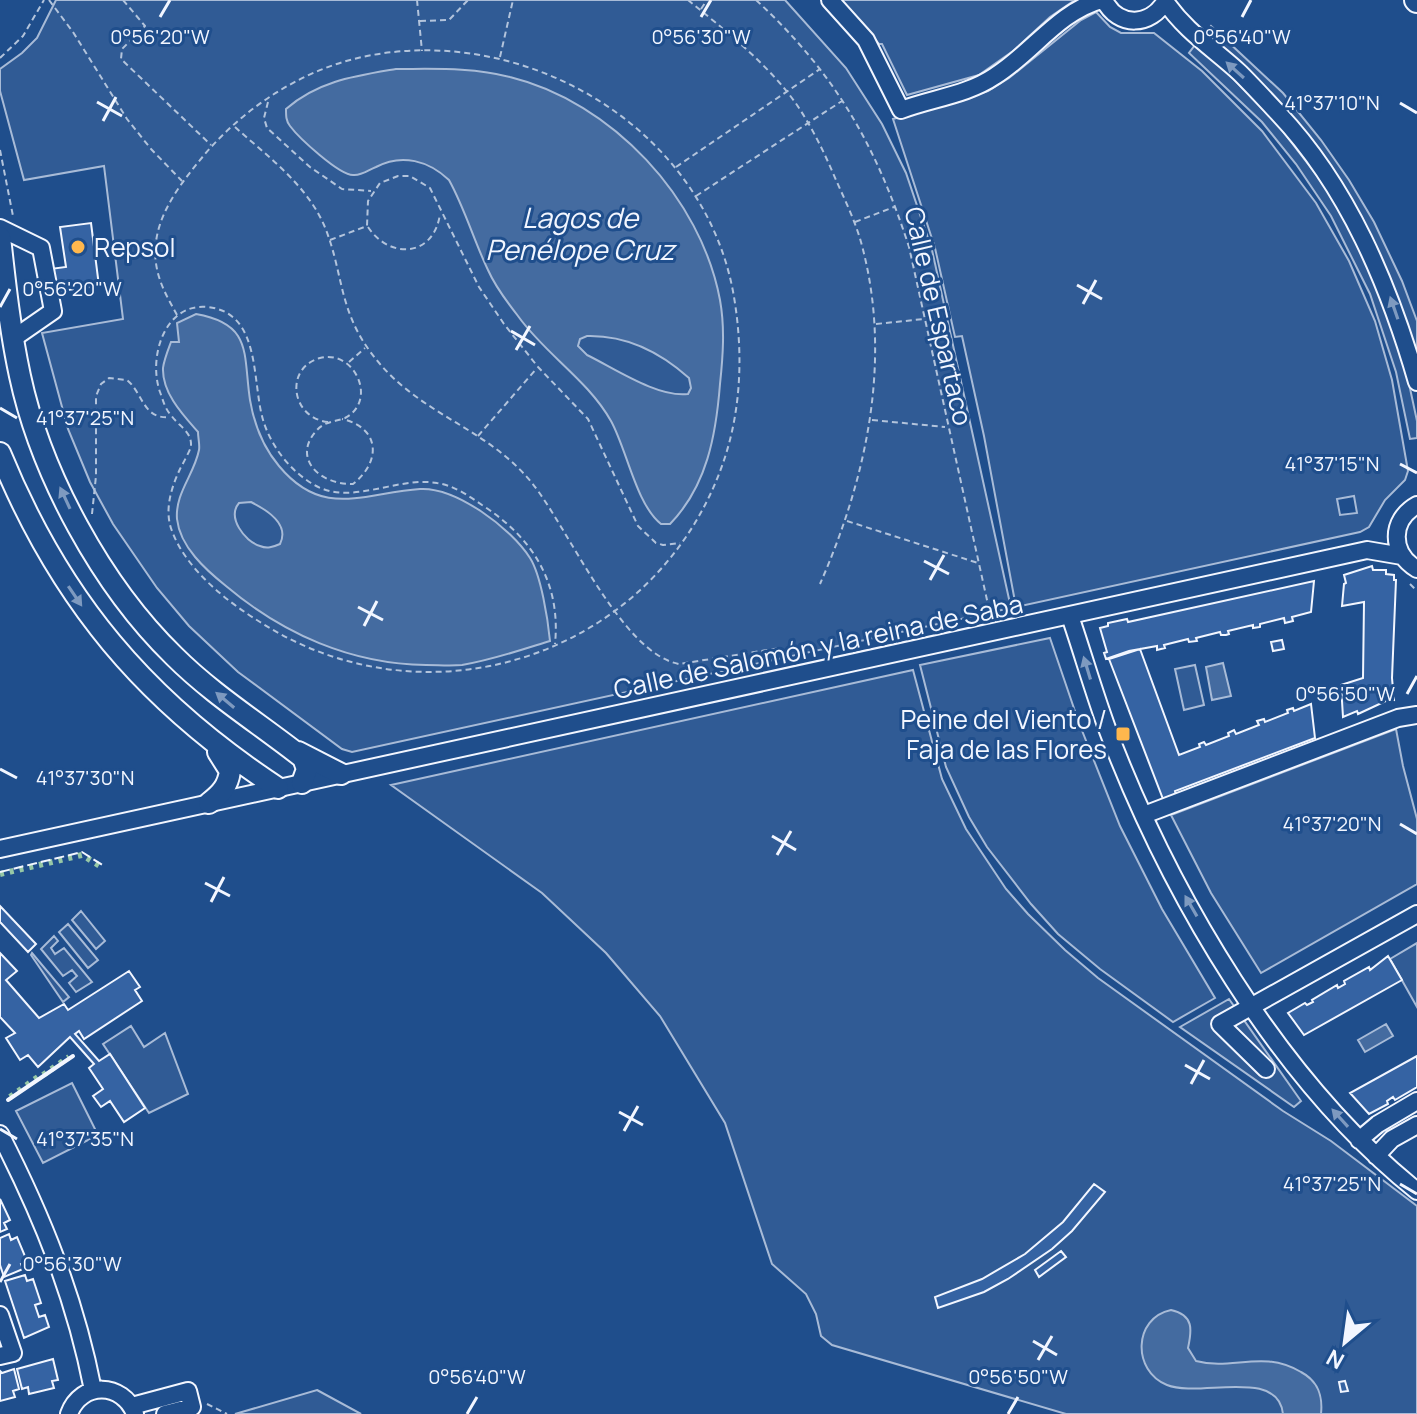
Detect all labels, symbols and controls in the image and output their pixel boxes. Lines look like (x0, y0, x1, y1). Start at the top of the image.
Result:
text: 0°56'20"W (110, 23, 210, 50)
text: 0°56'30"W (651, 23, 751, 50)
text: 0°56'40"W (1193, 23, 1291, 50)
one-way arrow (1226, 62, 1245, 80)
text: 41°37'10"N (1284, 89, 1380, 116)
water label: Lagos de Penélope Cruz (486, 198, 678, 268)
street label: Calle de Espartaco (896, 203, 982, 429)
place label: Repsol (94, 229, 176, 265)
marker: Repsol (69, 238, 87, 256)
text: 0°56'20"W (22, 275, 122, 302)
one-way arrow (1387, 295, 1400, 319)
text: 41°37'25"N (36, 404, 134, 431)
text: 41°37'15"N (1285, 450, 1379, 477)
one-way arrow (58, 486, 72, 510)
street label: Calle de Salomón y la reina de Saba (610, 585, 1026, 707)
one-way arrow (67, 586, 82, 607)
one-way arrow (1080, 656, 1093, 680)
text: 0°56'50"W (1295, 680, 1395, 707)
one-way arrow (215, 692, 235, 709)
place label: Peine del Viento / Faja de las Flores (900, 701, 1107, 767)
marker: Peine del Viento / Faja de las Flores (1114, 725, 1132, 743)
text: 41°37'30"N (36, 764, 134, 791)
text: 41°37'20"N (1282, 810, 1382, 837)
one-way arrow (1184, 895, 1198, 917)
one-way arrow (1332, 1109, 1349, 1129)
text: 41°37'35"N (36, 1125, 134, 1152)
text: 41°37'25"N (1283, 1170, 1381, 1197)
text: 0°56'30"W (22, 1250, 122, 1277)
north arrow (1305, 1302, 1385, 1382)
text: N (1321, 1343, 1349, 1376)
text: 0°56'40"W (428, 1363, 526, 1390)
text: 0°56'50"W (968, 1363, 1068, 1390)

